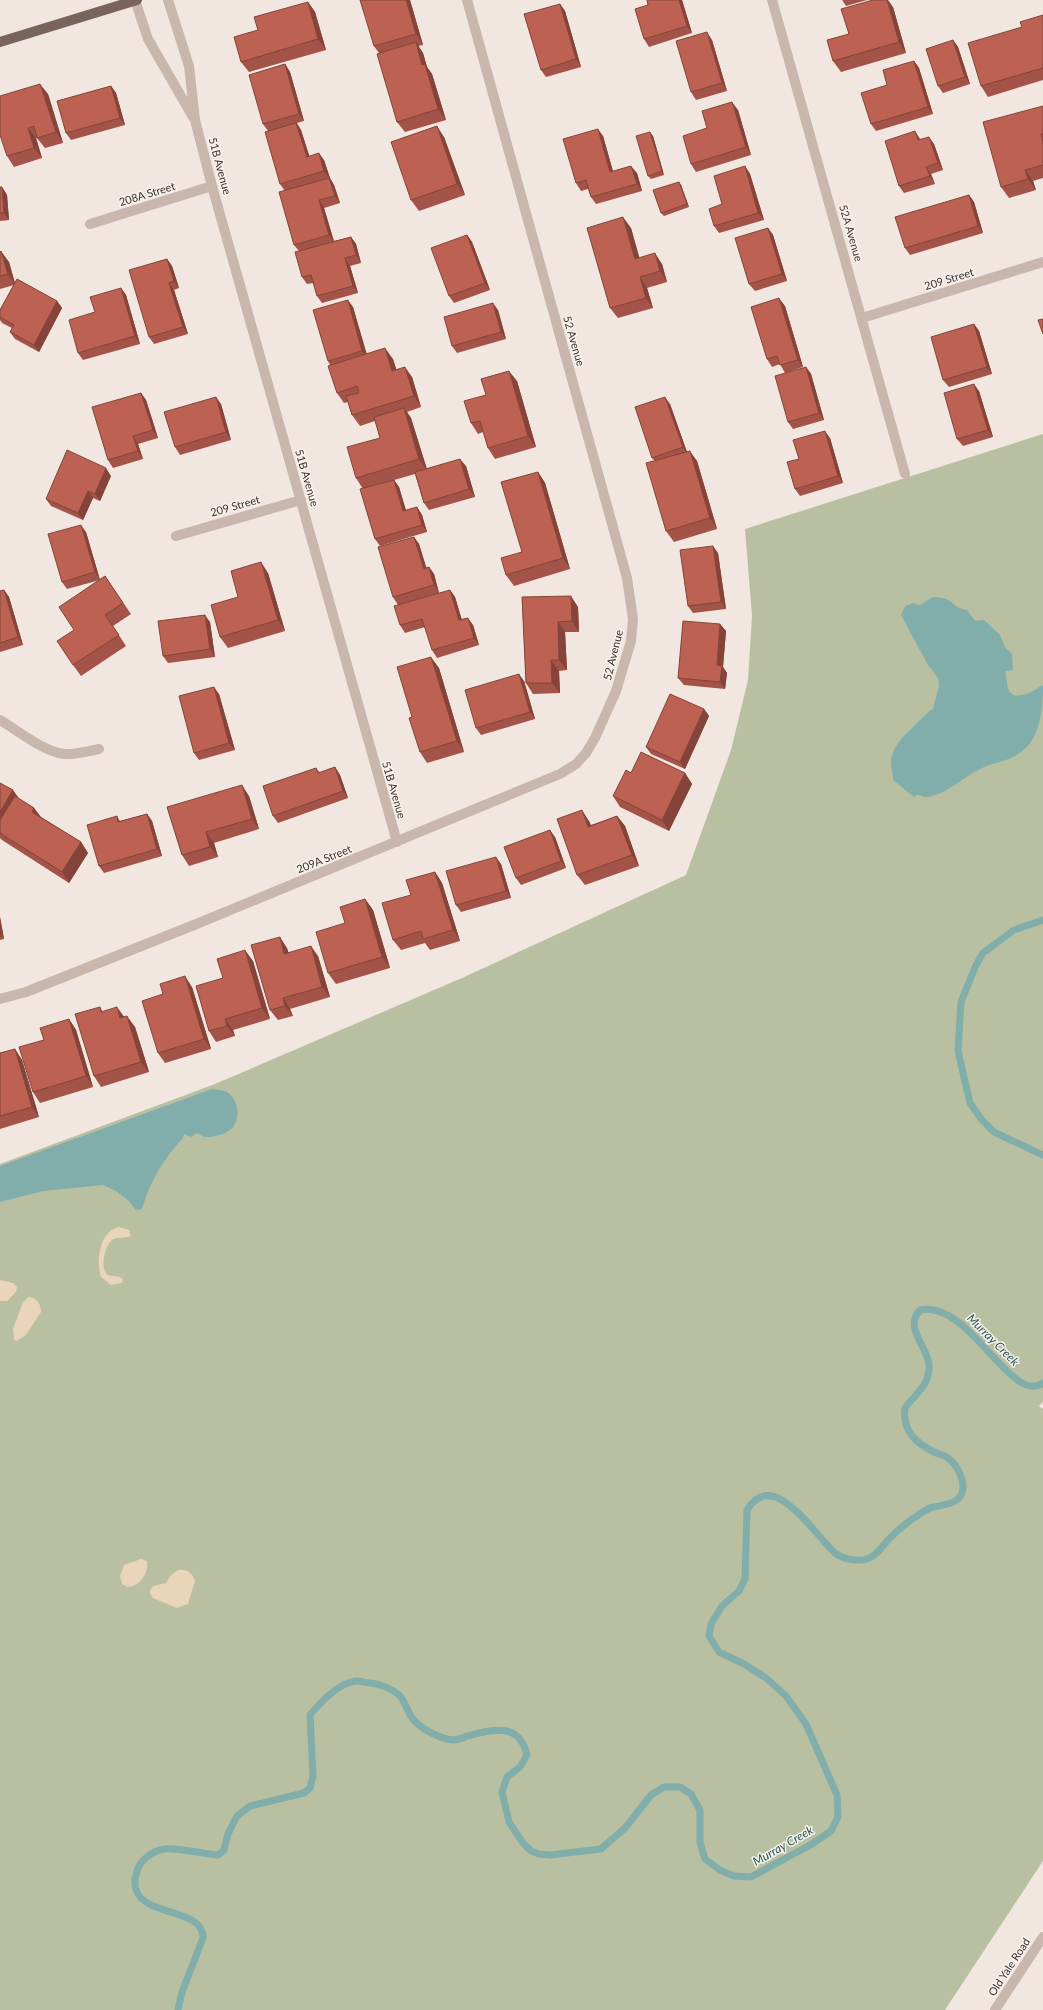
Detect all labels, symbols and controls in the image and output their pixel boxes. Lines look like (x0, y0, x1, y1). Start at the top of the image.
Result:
street label: 51B Avenue (207, 136, 234, 196)
street label: 208A Street (117, 179, 177, 208)
street label: 52A Avenue (837, 203, 866, 263)
street label: 209 Street (923, 265, 975, 292)
street label: 52 Avenue (561, 314, 588, 368)
street label: 51B Avenue (293, 448, 322, 508)
street label: 209 Street (209, 492, 261, 519)
street label: 52 Avenue (600, 628, 625, 681)
street label: 51B Avenue (380, 760, 409, 820)
street label: 209A Street (294, 842, 353, 875)
water label: Murray Creek (964, 1311, 1023, 1369)
water label: Murray Creek (750, 1822, 816, 1869)
street label: Old Yale Road (985, 1935, 1032, 1998)

